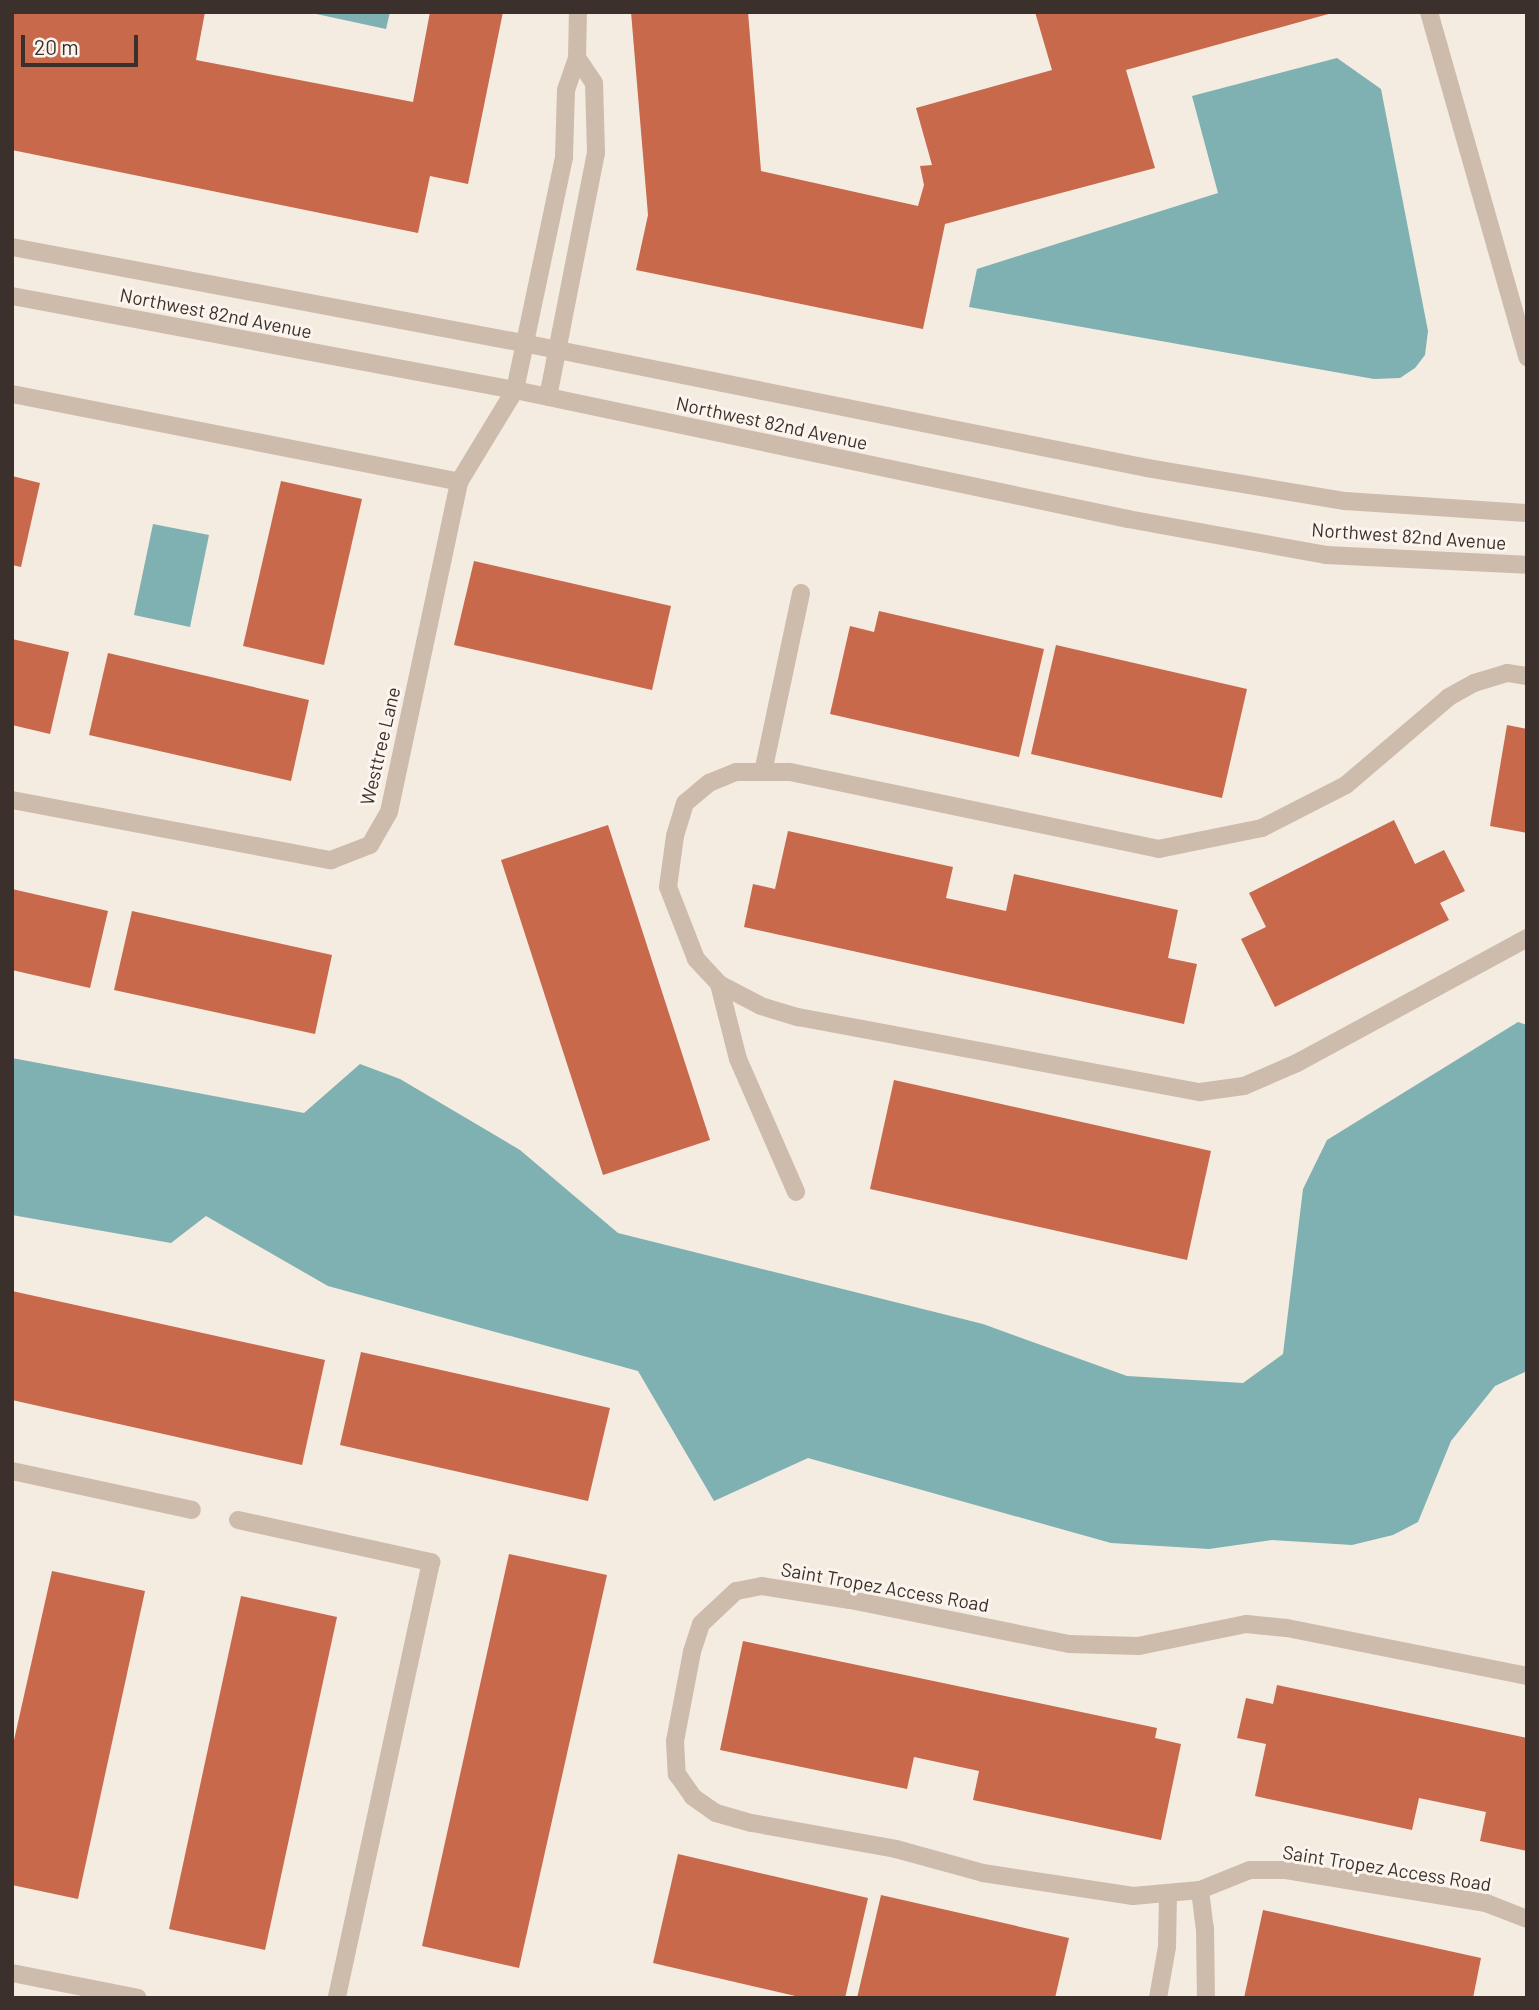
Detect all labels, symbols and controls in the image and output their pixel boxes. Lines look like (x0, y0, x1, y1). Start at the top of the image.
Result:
scale bar (24, 21, 142, 65)
text: 20 m (34, 34, 79, 59)
street label: Northwest 82nd Avenue (118, 283, 314, 343)
street label: Northwest 82nd Avenue (674, 392, 870, 454)
street label: Northwest 82nd Avenue (1311, 518, 1507, 554)
street label: Westtree Lane (355, 685, 405, 807)
street label: Saint Tropez Access Road (779, 1557, 991, 1617)
street label: Saint Tropez Access Road (1281, 1840, 1493, 1896)

